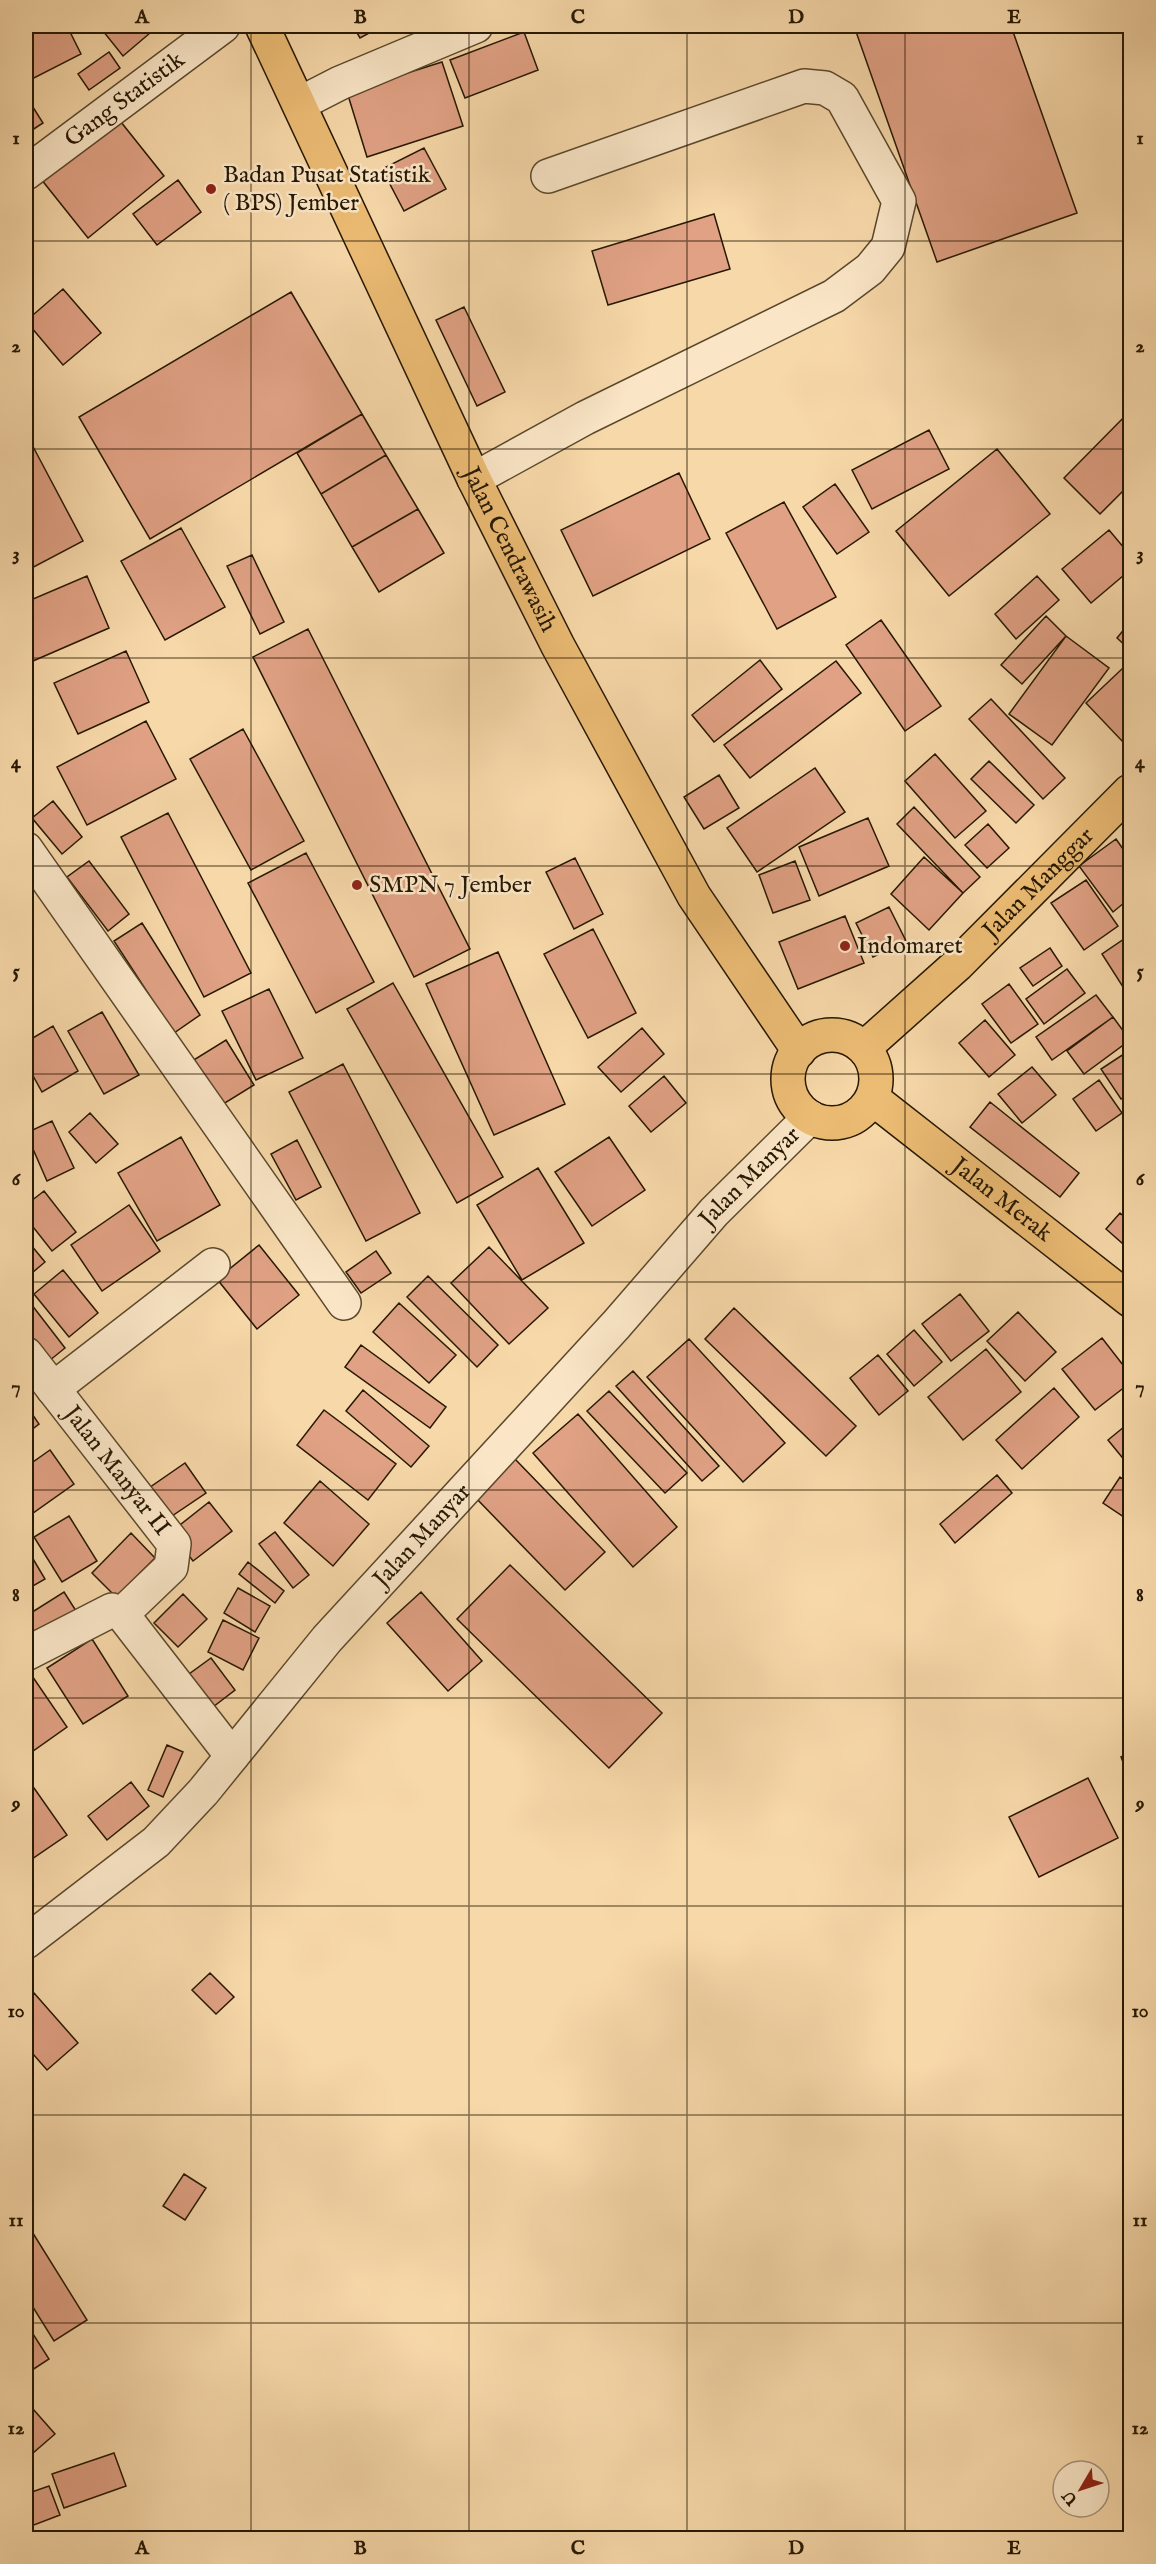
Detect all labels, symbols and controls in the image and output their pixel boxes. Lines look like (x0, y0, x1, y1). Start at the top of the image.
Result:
text: A (134, 5, 150, 30)
text: B (353, 5, 367, 30)
text: C (571, 5, 585, 30)
text: D (788, 5, 804, 30)
text: E (1007, 5, 1021, 30)
street label: Gang Statistik (58, 44, 191, 154)
text: 1 (12, 126, 20, 151)
text: 1 (1136, 126, 1144, 151)
place label: Badan Pusat Statistik ( BPS) Jember (223, 160, 431, 219)
marker: Badan Pusat Statistik ( BPS) Jember (204, 182, 218, 196)
text: 2 (11, 334, 21, 359)
text: 2 (1135, 334, 1145, 359)
street label: Jalan Cendrawasih (454, 459, 564, 637)
text: 3 (12, 542, 20, 567)
text: 3 (1136, 542, 1144, 567)
text: 4 (11, 750, 22, 775)
text: 4 (1135, 750, 1146, 775)
street label: Jalan Manggar (974, 821, 1101, 948)
place label: SMPN 7 Jember (369, 870, 532, 901)
marker: SMPN 7 Jember (350, 878, 364, 892)
place label: Indomaret (857, 931, 963, 962)
marker: Indomaret (838, 939, 852, 953)
text: 5 (12, 959, 20, 984)
text: 5 (1136, 959, 1144, 984)
street label: Jalan Manyar (690, 1120, 807, 1236)
street label: Jalan Merak (943, 1149, 1059, 1249)
text: 6 (12, 1167, 22, 1192)
text: 6 (1136, 1167, 1146, 1192)
text: 7 (11, 1375, 21, 1400)
text: 7 (1135, 1375, 1145, 1400)
street label: Jalan Manyar II (55, 1397, 177, 1542)
street label: Jalan Manyar (364, 1477, 478, 1597)
text: 8 (12, 1583, 20, 1608)
text: 8 (1136, 1583, 1144, 1608)
text: 9 (11, 1791, 21, 1816)
text: 9 (1135, 1791, 1145, 1816)
text: 10 (7, 1999, 25, 2024)
text: 10 (1131, 1999, 1149, 2024)
text: 11 (9, 2208, 23, 2233)
text: 11 (1133, 2208, 1147, 2233)
text: 12 (8, 2416, 25, 2441)
text: 12 (1132, 2416, 1149, 2441)
north arrow (1051, 2459, 1111, 2519)
text: U (1059, 2485, 1084, 2510)
text: A (134, 2536, 150, 2561)
text: B (353, 2536, 367, 2561)
text: C (571, 2536, 585, 2561)
text: D (788, 2536, 804, 2561)
text: E (1007, 2536, 1021, 2561)

